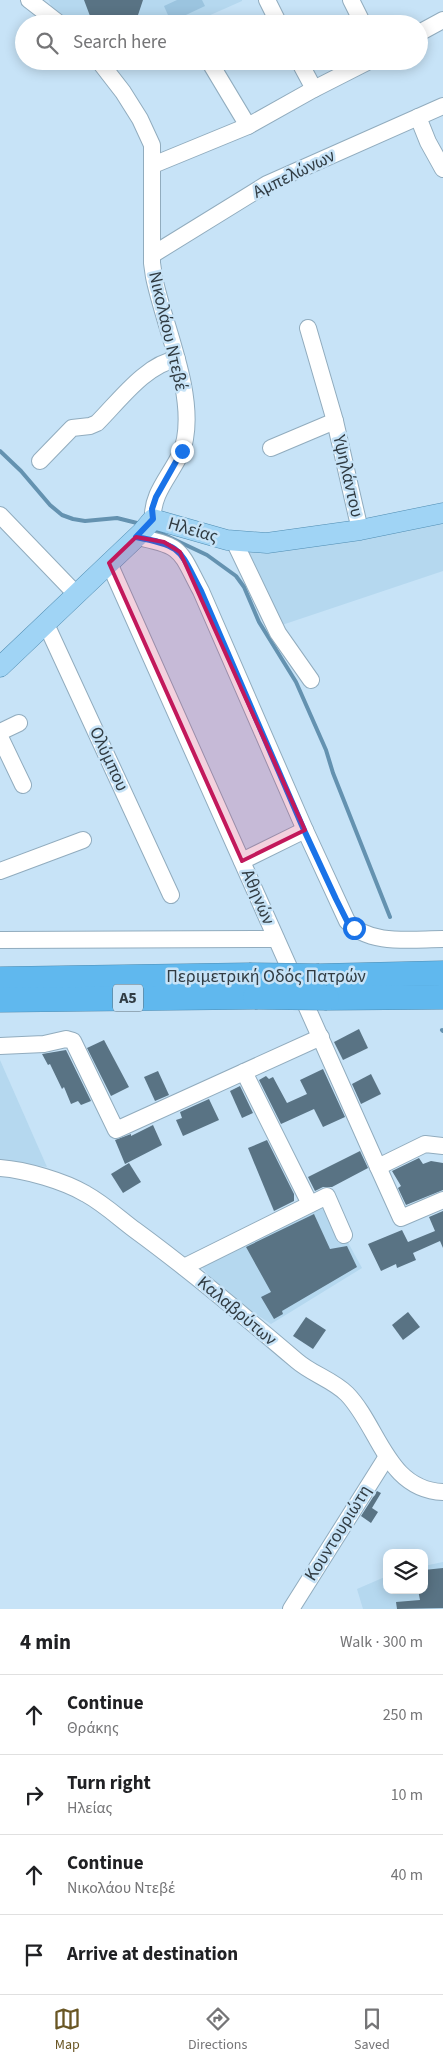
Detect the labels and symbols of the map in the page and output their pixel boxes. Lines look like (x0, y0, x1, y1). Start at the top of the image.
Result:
street label: Αμπελώνων (249, 143, 340, 205)
street label: Νικολάου Ντεβέ (142, 269, 194, 393)
street label: Υψηλάντου (326, 431, 370, 520)
route end (171, 440, 194, 463)
street label: Ηλείας (165, 511, 221, 549)
street label: Ολύμπου (83, 723, 135, 795)
street label: Αθηνών (235, 865, 281, 929)
route start (343, 917, 366, 940)
street label: Περιμετρική Οδός Πατρών (166, 964, 366, 989)
road number: Α5 (113, 984, 143, 1011)
street label: Καλαβρύτων (192, 1270, 282, 1352)
street label: Κουντουριώτη (299, 1480, 377, 1586)

